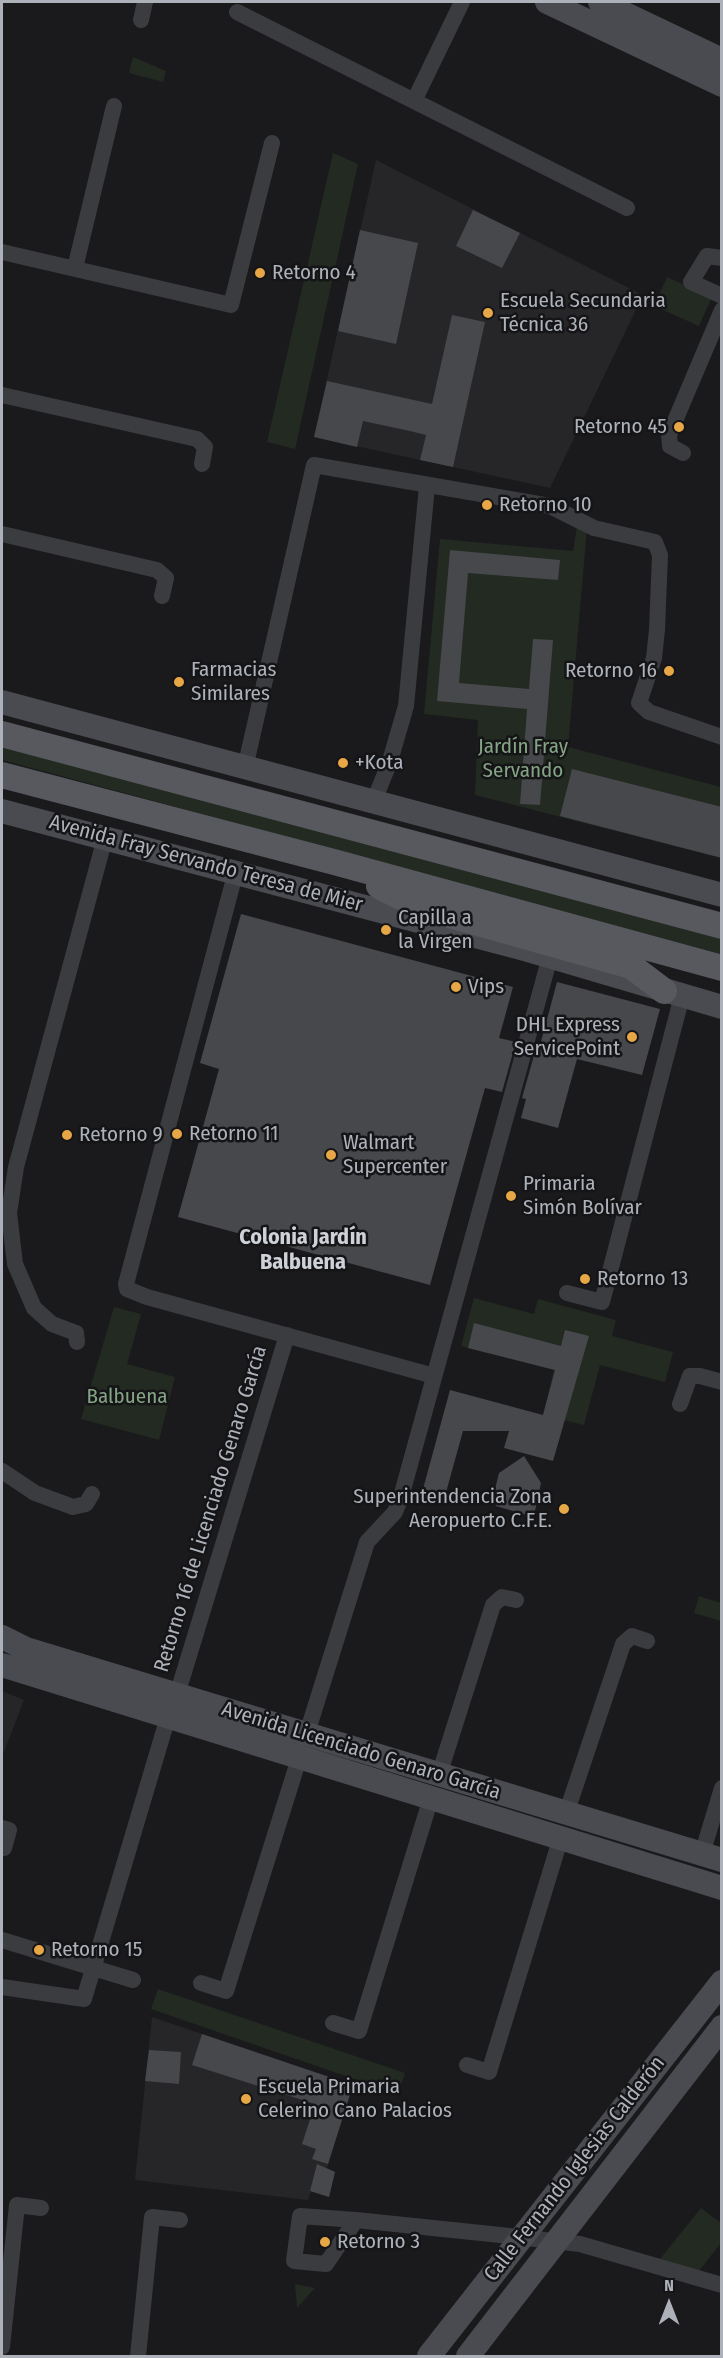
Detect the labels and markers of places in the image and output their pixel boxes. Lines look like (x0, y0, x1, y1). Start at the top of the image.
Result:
place label: Retorno 4 (272, 260, 356, 286)
marker: Retorno 4 (253, 266, 267, 280)
place label: Escuela Secundaria Técnica 36 (500, 288, 666, 338)
marker: Escuela Secundaria Técnica 36 (481, 306, 495, 320)
place label: Retorno 45 (574, 414, 667, 440)
marker: Retorno 45 (672, 420, 686, 434)
place label: Retorno 10 (499, 492, 592, 518)
marker: Retorno 10 (480, 498, 494, 512)
place label: Farmacias Similares (191, 657, 276, 707)
place label: Retorno 16 (565, 658, 657, 684)
marker: Retorno 16 (662, 664, 676, 678)
marker: Farmacias Similares (172, 675, 186, 689)
place label: +Kota (355, 750, 403, 776)
marker: +Kota (336, 756, 350, 770)
place label: Capilla a la Virgen (398, 905, 473, 955)
marker: Capilla a la Virgen (379, 923, 393, 937)
place label: Vips (468, 974, 504, 1000)
marker: Vips (449, 980, 463, 994)
place label: DHL Express ServicePoint (514, 1012, 620, 1062)
marker: DHL Express ServicePoint (625, 1030, 639, 1044)
place label: Retorno 11 (189, 1121, 279, 1147)
place label: Retorno 9 (79, 1122, 163, 1148)
marker: Retorno 11 (170, 1127, 184, 1141)
marker: Retorno 9 (60, 1128, 74, 1142)
place label: Walmart Supercenter (343, 1130, 447, 1180)
marker: Walmart Supercenter (324, 1148, 338, 1162)
place label: Primaria Simón Bolívar (523, 1171, 642, 1221)
marker: Primaria Simón Bolívar (504, 1189, 518, 1203)
place label: Retorno 13 (597, 1266, 688, 1292)
marker: Retorno 13 (578, 1272, 592, 1286)
place label: Superintendencia Zona Aeropuerto C.F.E. (353, 1484, 552, 1534)
marker: Superintendencia Zona Aeropuerto C.F.E. (557, 1502, 571, 1516)
place label: Retorno 15 (51, 1937, 142, 1963)
marker: Retorno 15 (32, 1943, 46, 1957)
place label: Escuela Primaria Celerino Cano Palacios (258, 2074, 452, 2124)
marker: Escuela Primaria Celerino Cano Palacios (239, 2092, 253, 2106)
place label: Retorno 3 (337, 2229, 420, 2255)
marker: Retorno 3 (318, 2235, 332, 2249)

